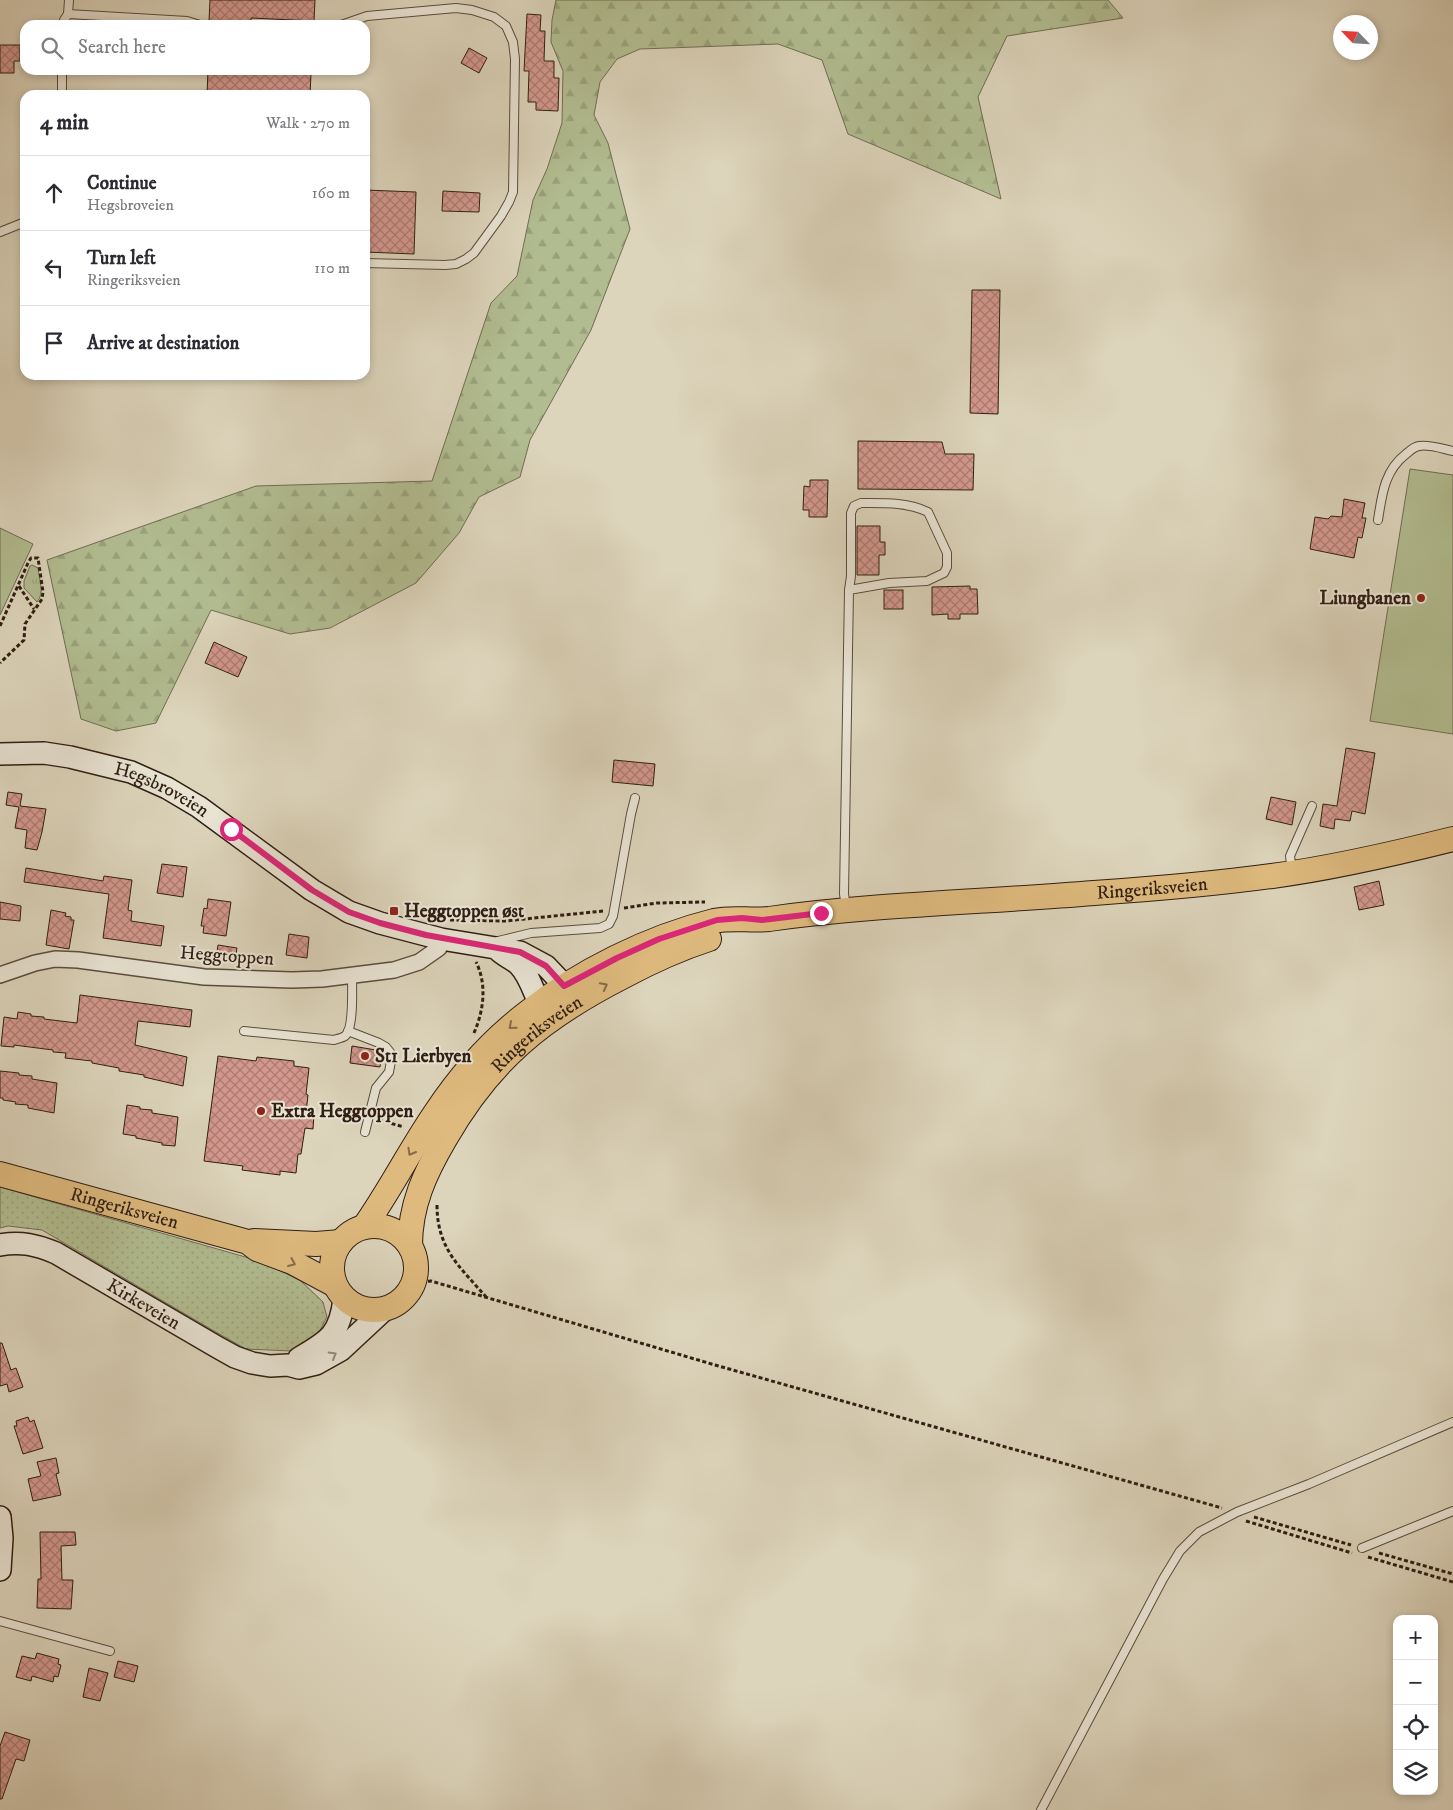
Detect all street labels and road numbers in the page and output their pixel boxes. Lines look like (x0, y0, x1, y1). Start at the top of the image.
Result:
street label: Hegsbroveien (112, 757, 214, 822)
street label: Ringeriksveien (1096, 872, 1209, 904)
street label: Heggtoppen (179, 941, 275, 971)
street label: Ringeriksveien (486, 990, 587, 1077)
street label: Ringeriksveien (68, 1182, 181, 1234)
street label: Kirkeveien (103, 1274, 185, 1335)

